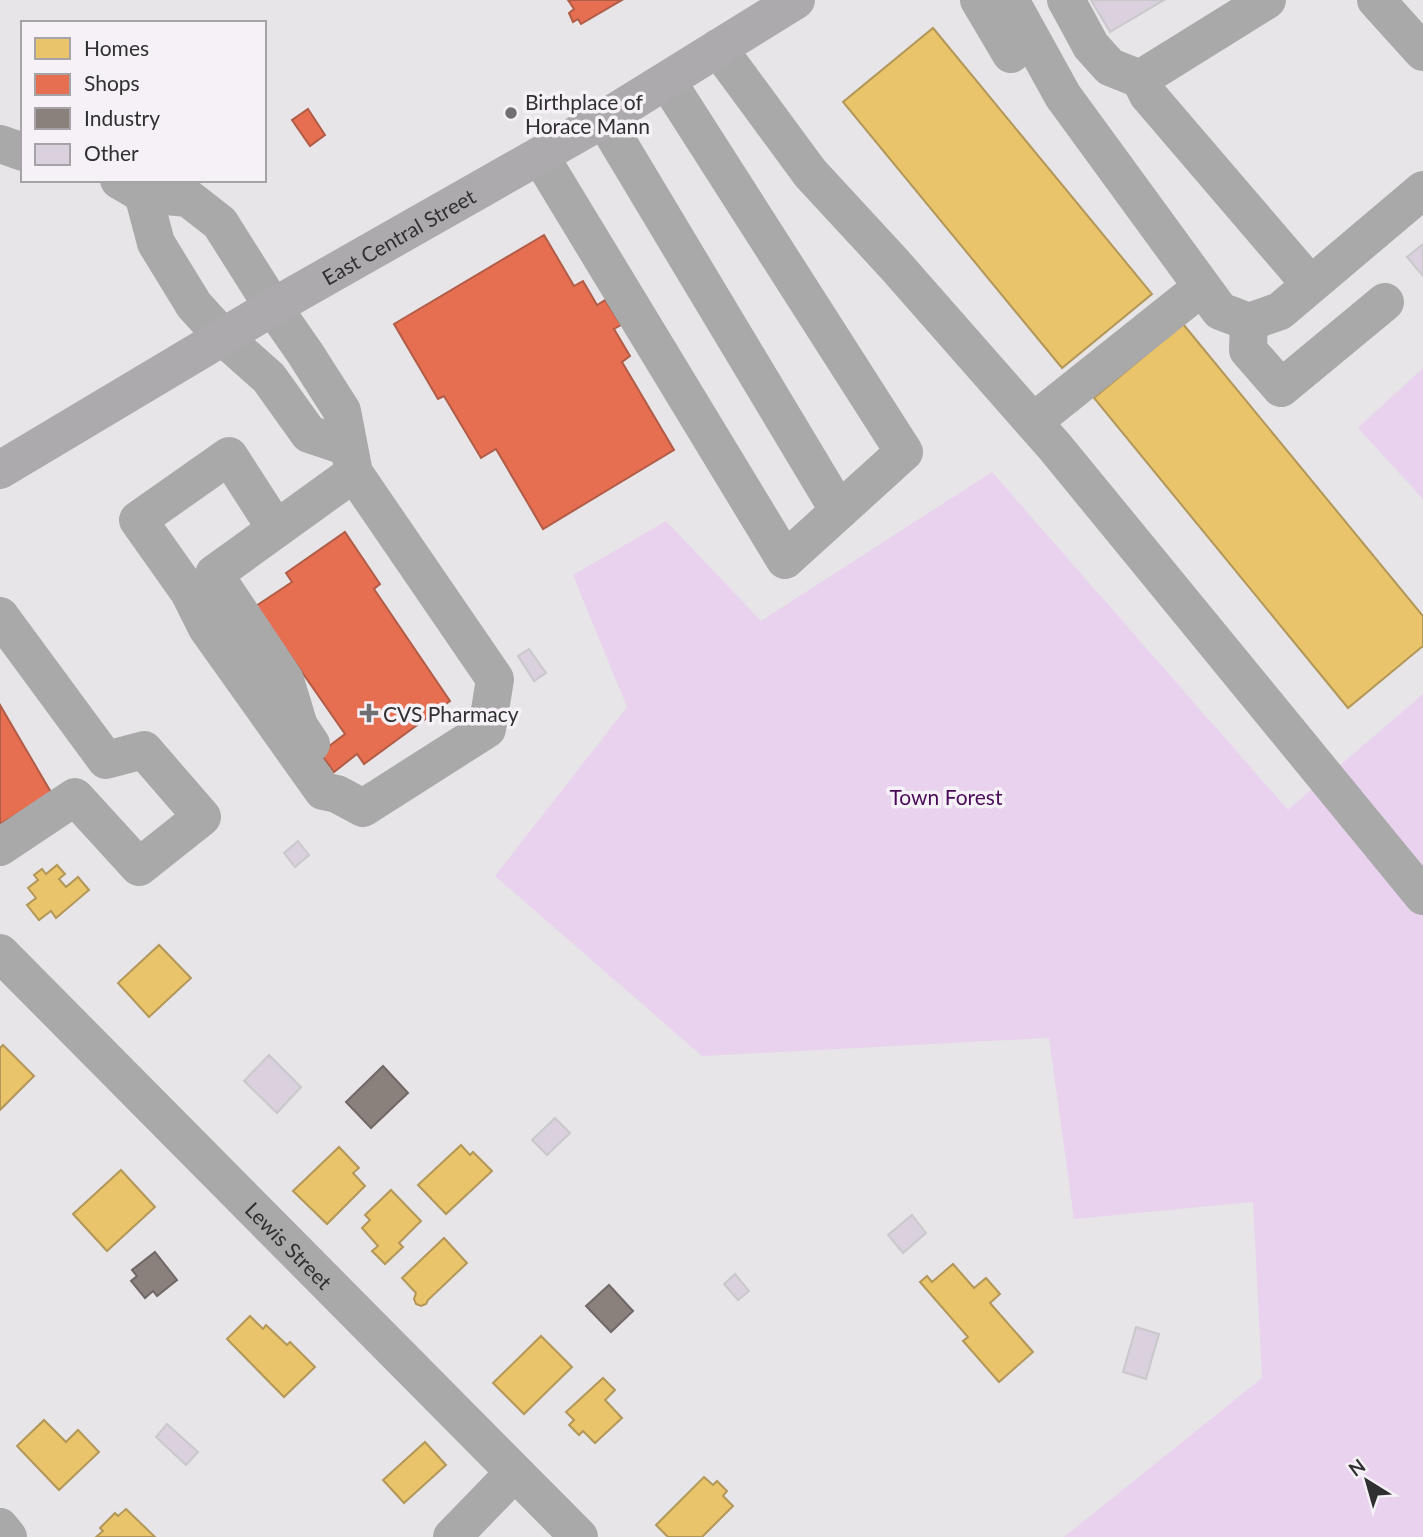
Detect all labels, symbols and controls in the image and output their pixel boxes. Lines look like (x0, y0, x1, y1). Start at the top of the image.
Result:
legend (21, 21, 266, 182)
text: Homes (84, 35, 149, 60)
text: Shops (84, 70, 140, 95)
place label: Birthplace of Horace Mann (525, 89, 650, 138)
text: Industry (84, 105, 160, 130)
marker: Birthplace of Horace Mann (503, 105, 519, 121)
text: Other (84, 140, 139, 165)
street label: East Central Street (317, 182, 480, 289)
place label: CVS Pharmacy (383, 701, 519, 726)
marker: CVS Pharmacy (361, 705, 377, 721)
park label: Town Forest (890, 784, 1003, 809)
street label: Lewis Street (241, 1196, 338, 1294)
north arrow (1332, 1446, 1402, 1516)
text: N (1344, 1453, 1369, 1481)

